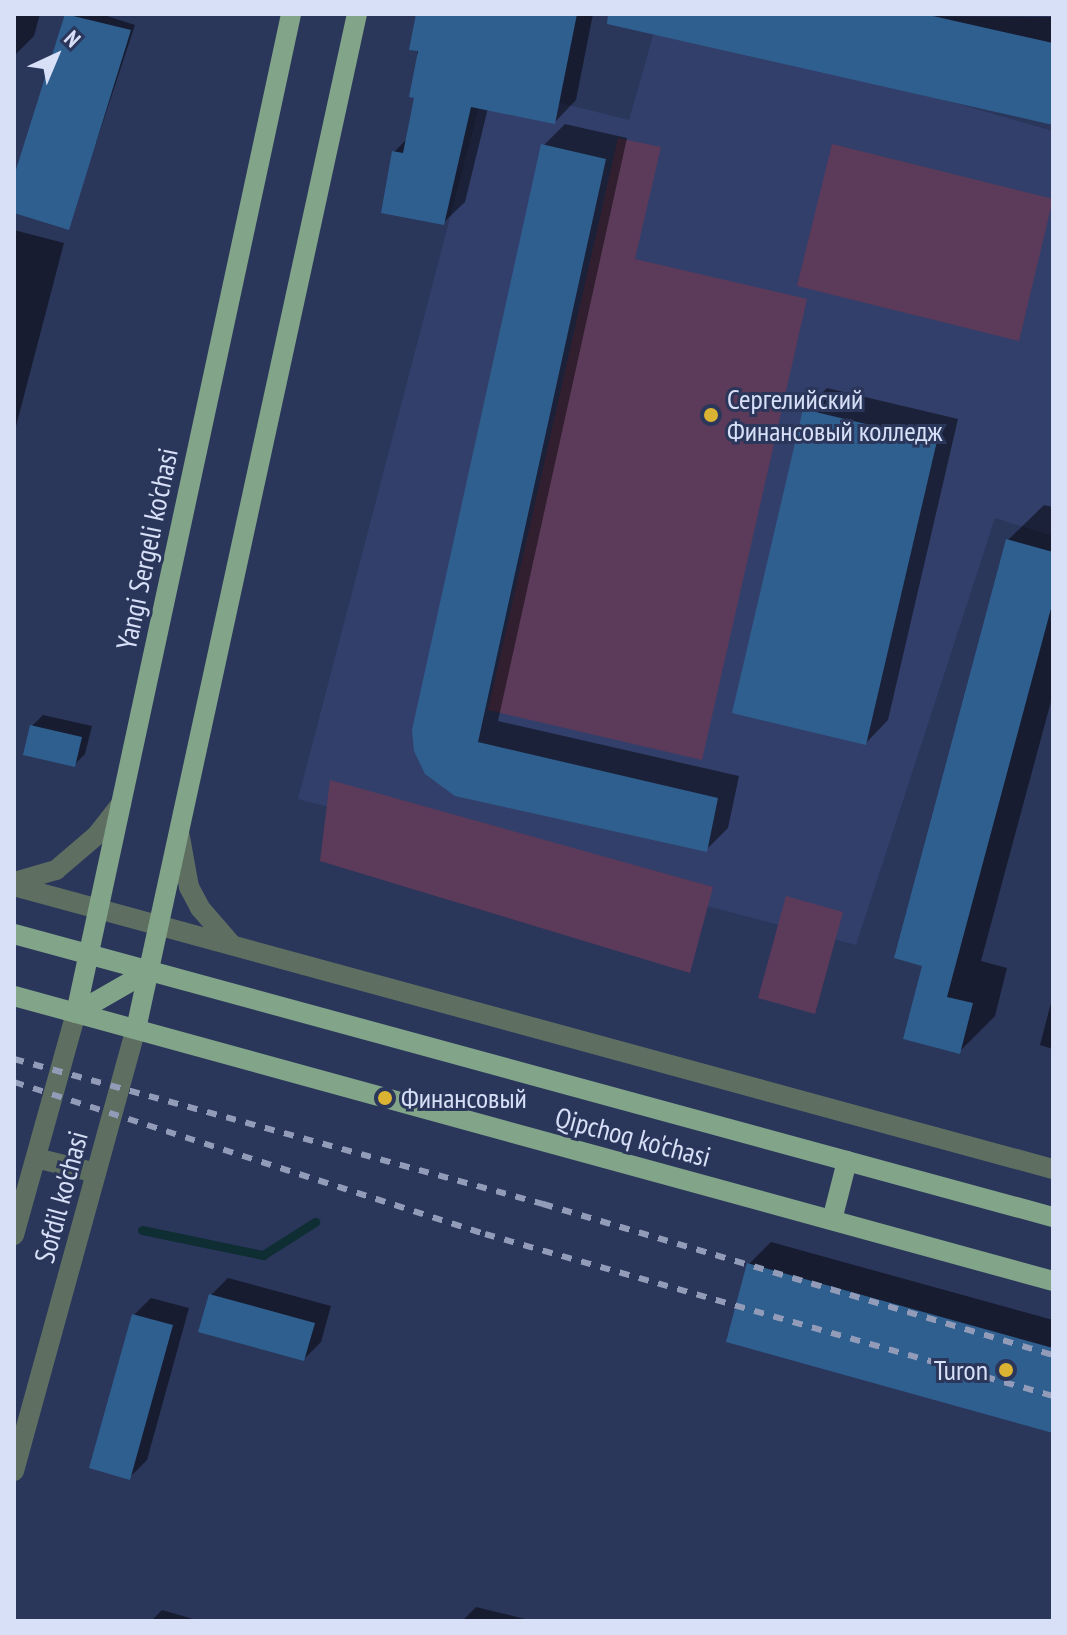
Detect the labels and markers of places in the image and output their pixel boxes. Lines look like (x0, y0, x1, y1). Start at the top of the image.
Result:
place label: Сергелийский Финансовый колледж (727, 382, 943, 448)
marker: Сергелийский Финансовый колледж (702, 406, 720, 424)
place label: Финансовый (401, 1081, 527, 1115)
marker: Финансовый (376, 1089, 394, 1107)
place label: Turon (934, 1353, 988, 1387)
marker: Turon (995, 1359, 1017, 1381)

